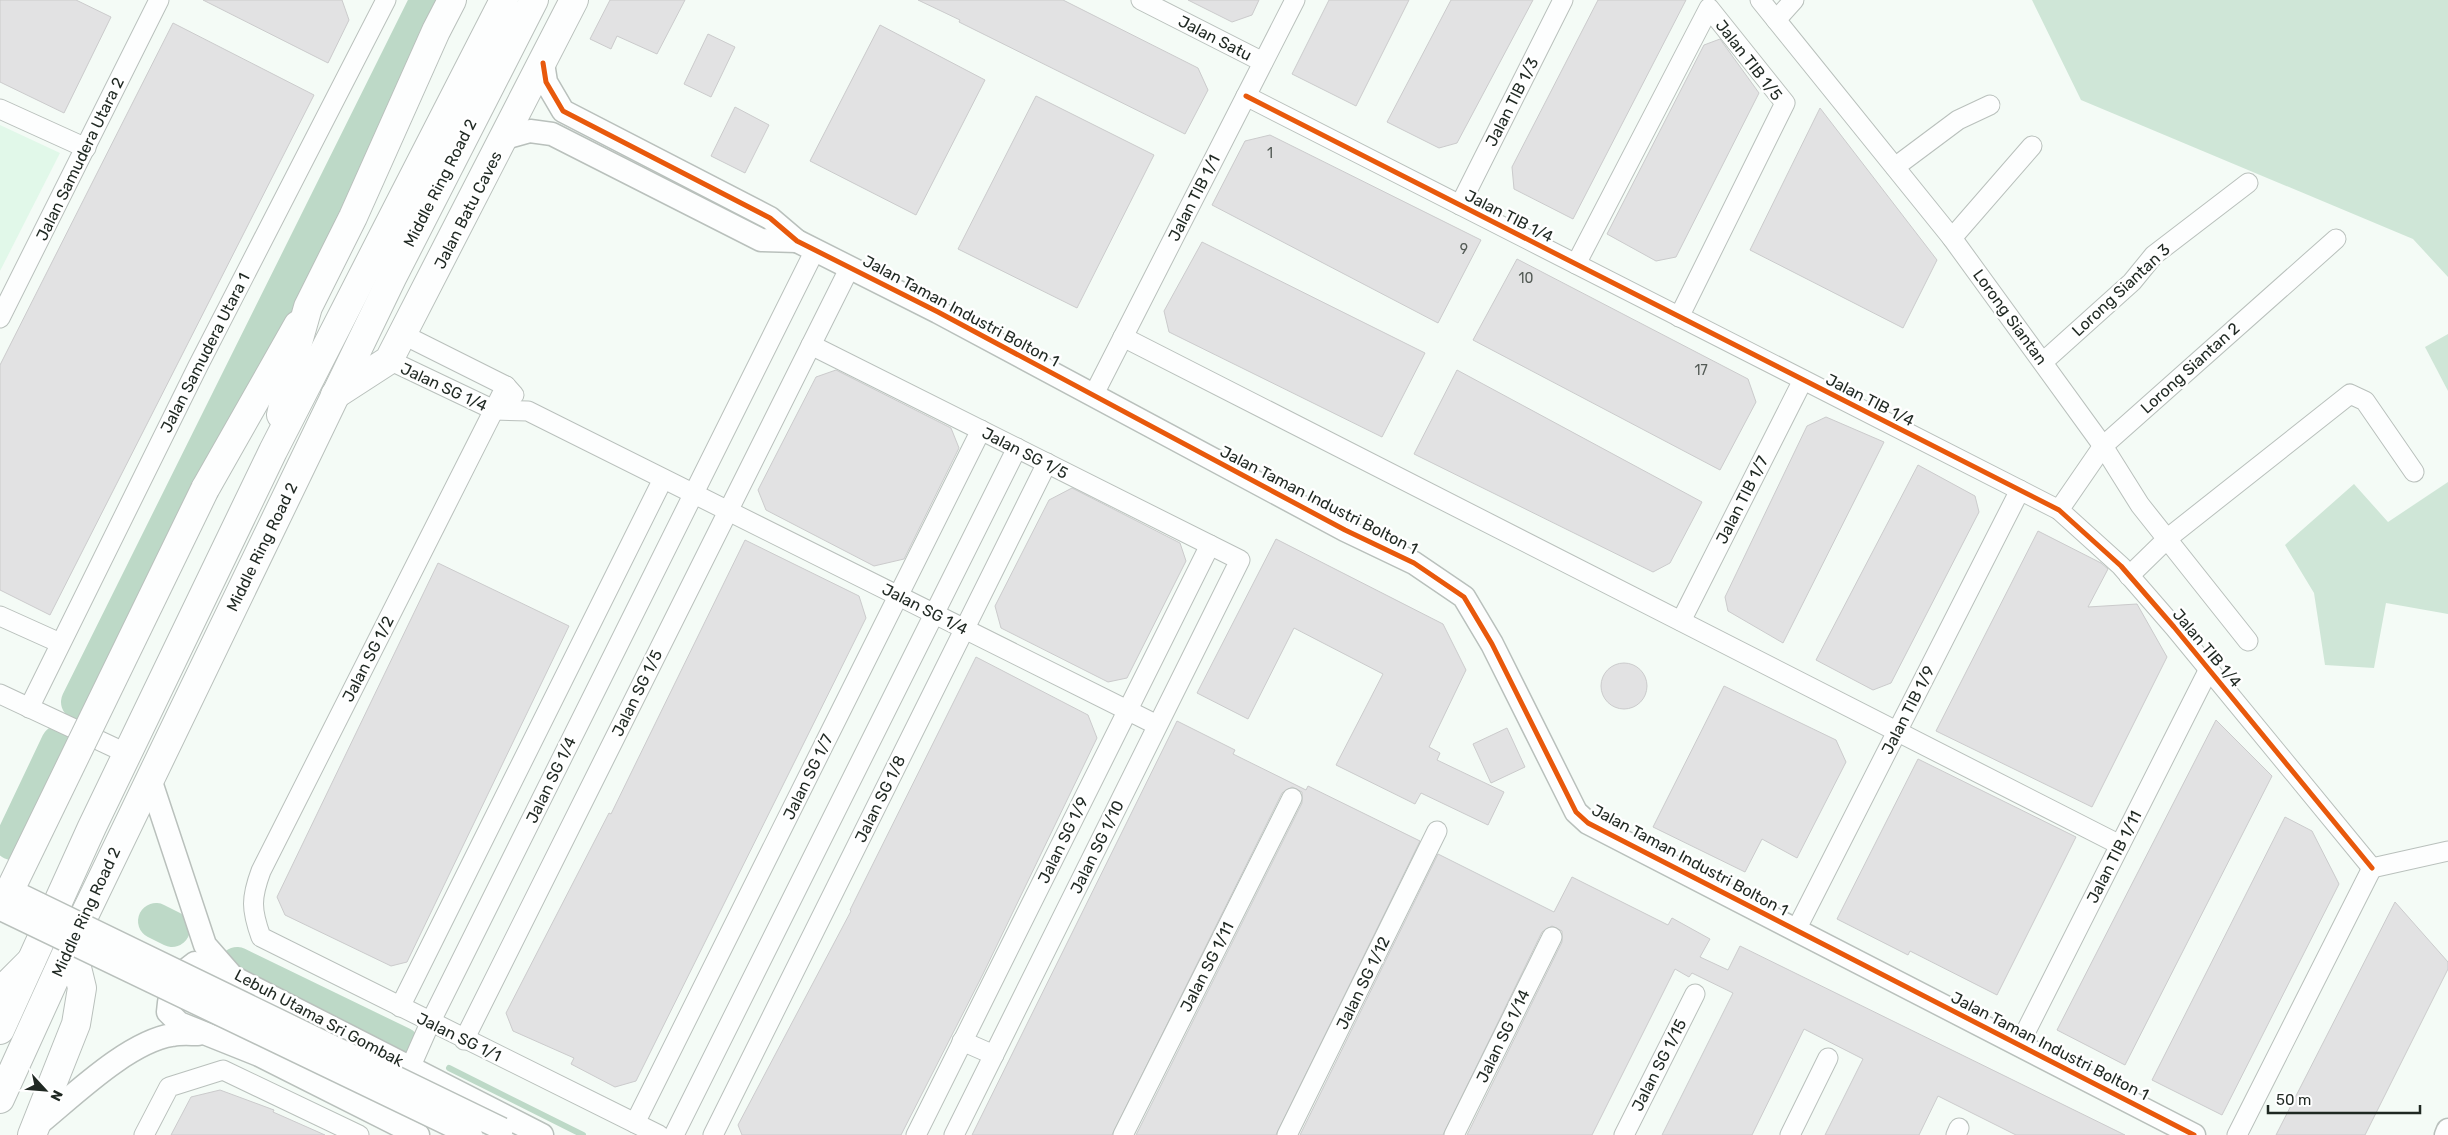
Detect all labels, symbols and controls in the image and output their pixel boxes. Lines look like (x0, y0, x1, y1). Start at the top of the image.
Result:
street label: Jalan Satu (1175, 11, 1255, 65)
street label: Jalan TIB 1/5 (1712, 16, 1786, 104)
street label: Jalan TIB 1/3 (1481, 54, 1543, 150)
street label: Jalan Samudera Utara 2 (32, 74, 128, 244)
street label: Middle Ring Road 2 (399, 116, 481, 250)
house number: 1 (1267, 145, 1273, 162)
street label: Jalan Batu Caves (430, 148, 506, 272)
street label: Jalan TIB 1/1 (1164, 152, 1224, 244)
street label: Jalan TIB 1/4 (1462, 186, 1556, 246)
street label: Lorong Siantan 3 (2068, 240, 2174, 340)
house number: 9 (1460, 241, 1468, 258)
street label: Jalan Taman Industri Bolton 1 (860, 251, 1062, 371)
street label: Lorong Siantan (1969, 266, 2051, 368)
street label: Jalan Samudera Utara 1 (156, 270, 254, 436)
house number: 10 (1519, 270, 1534, 287)
street label: Lorong Siantan 2 (2137, 319, 2243, 417)
street label: Jalan SG 1/4 (398, 359, 490, 415)
house number: 17 (1694, 362, 1708, 379)
street label: Jalan TIB 1/4 (1823, 370, 1917, 430)
street label: Jalan SG 1/5 (979, 423, 1071, 483)
street label: Jalan Taman Industri Bolton 1 (1217, 442, 1421, 558)
street label: Jalan TIB 1/7 (1712, 453, 1772, 547)
street label: Middle Ring Road 2 (223, 479, 301, 615)
street label: Jalan SG 1/4 (879, 579, 971, 639)
street label: Jalan TIB 1/4 (2169, 605, 2245, 691)
street label: Jalan SG 1/2 (338, 613, 398, 705)
street label: Jalan SG 1/5 (608, 647, 666, 739)
street label: Jalan TIB 1/9 (1877, 662, 1939, 758)
street label: Jalan SG 1/7 (779, 731, 837, 823)
street label: Jalan SG 1/4 (522, 734, 580, 826)
street label: Jalan SG 1/8 (851, 752, 909, 846)
street label: Jalan SG 1/9 (1034, 794, 1092, 886)
street label: Jalan SG 1/10 (1066, 797, 1128, 897)
street label: Jalan Taman Industri Bolton 1 (1589, 800, 1791, 920)
street label: Jalan TIB 1/11 (2083, 808, 2145, 906)
street label: Middle Ring Road 2 (48, 844, 124, 980)
street label: Jalan SG 1/11 (1176, 919, 1238, 1015)
street label: Jalan SG 1/12 (1332, 934, 1394, 1032)
street label: Lebuh Utama Sri Gombak (231, 965, 407, 1071)
street label: Jalan SG 1/14 (1472, 986, 1534, 1086)
street label: Jalan Taman Industri Bolton 1 (1948, 988, 2152, 1104)
street label: Jalan SG 1/1 (414, 1008, 504, 1066)
street label: Jalan SG 1/15 (1628, 1016, 1690, 1114)
north arrow (20, 1065, 70, 1115)
scale bar (2268, 1082, 2420, 1114)
text: N (46, 1087, 66, 1104)
text: 50 m (2276, 1091, 2311, 1109)

